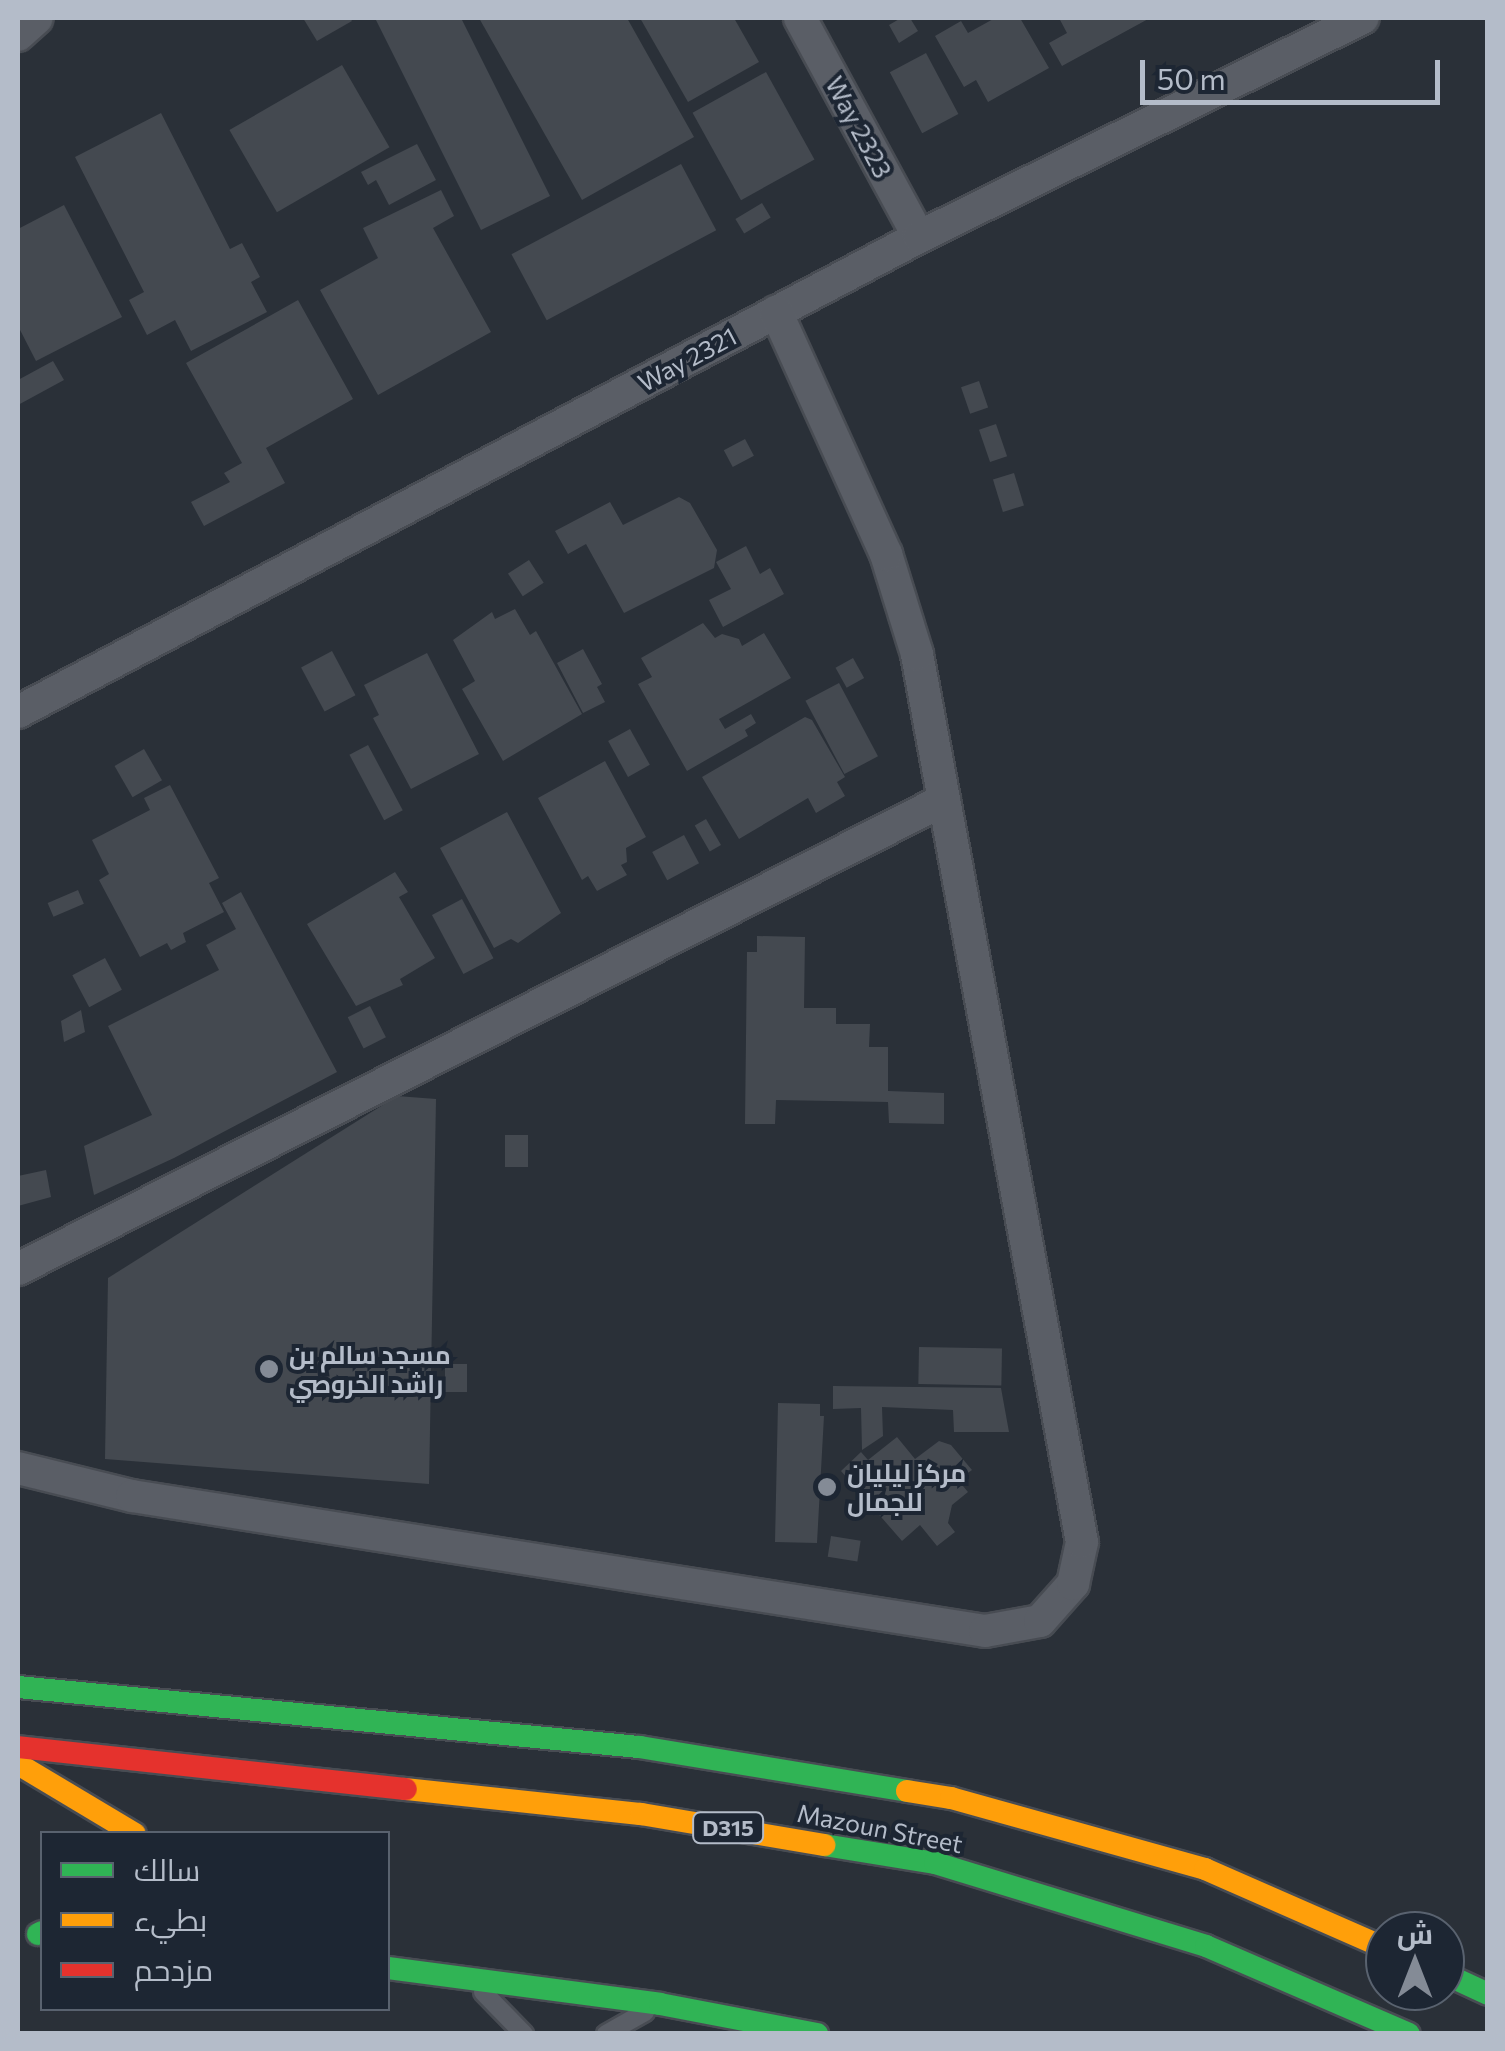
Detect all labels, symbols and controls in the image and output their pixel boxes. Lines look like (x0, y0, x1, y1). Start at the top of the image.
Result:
scale bar (1145, 40, 1445, 102)
text: 50 m (1157, 59, 1226, 96)
street label: Way 2323 (820, 71, 898, 183)
street label: Way 2321 (633, 321, 741, 397)
place label: مسجد سالم بن راشد الخروصي (289, 1340, 451, 1399)
marker: مسجد سالم بن راشد الخروصي (258, 1358, 280, 1380)
place label: مركز ليليان للجمال (847, 1458, 966, 1517)
marker: مركز ليليان للجمال (816, 1476, 838, 1498)
street label: Mazoun Street (795, 1797, 965, 1859)
road number: D315 (690, 1811, 766, 1845)
legend (40, 1831, 390, 2011)
text: سالك (134, 1850, 200, 1887)
text: بطيء (134, 1900, 207, 1937)
north arrow (1365, 1911, 1465, 2011)
text: ش (1397, 1916, 1433, 1950)
text: مزدحم (134, 1950, 213, 1987)

